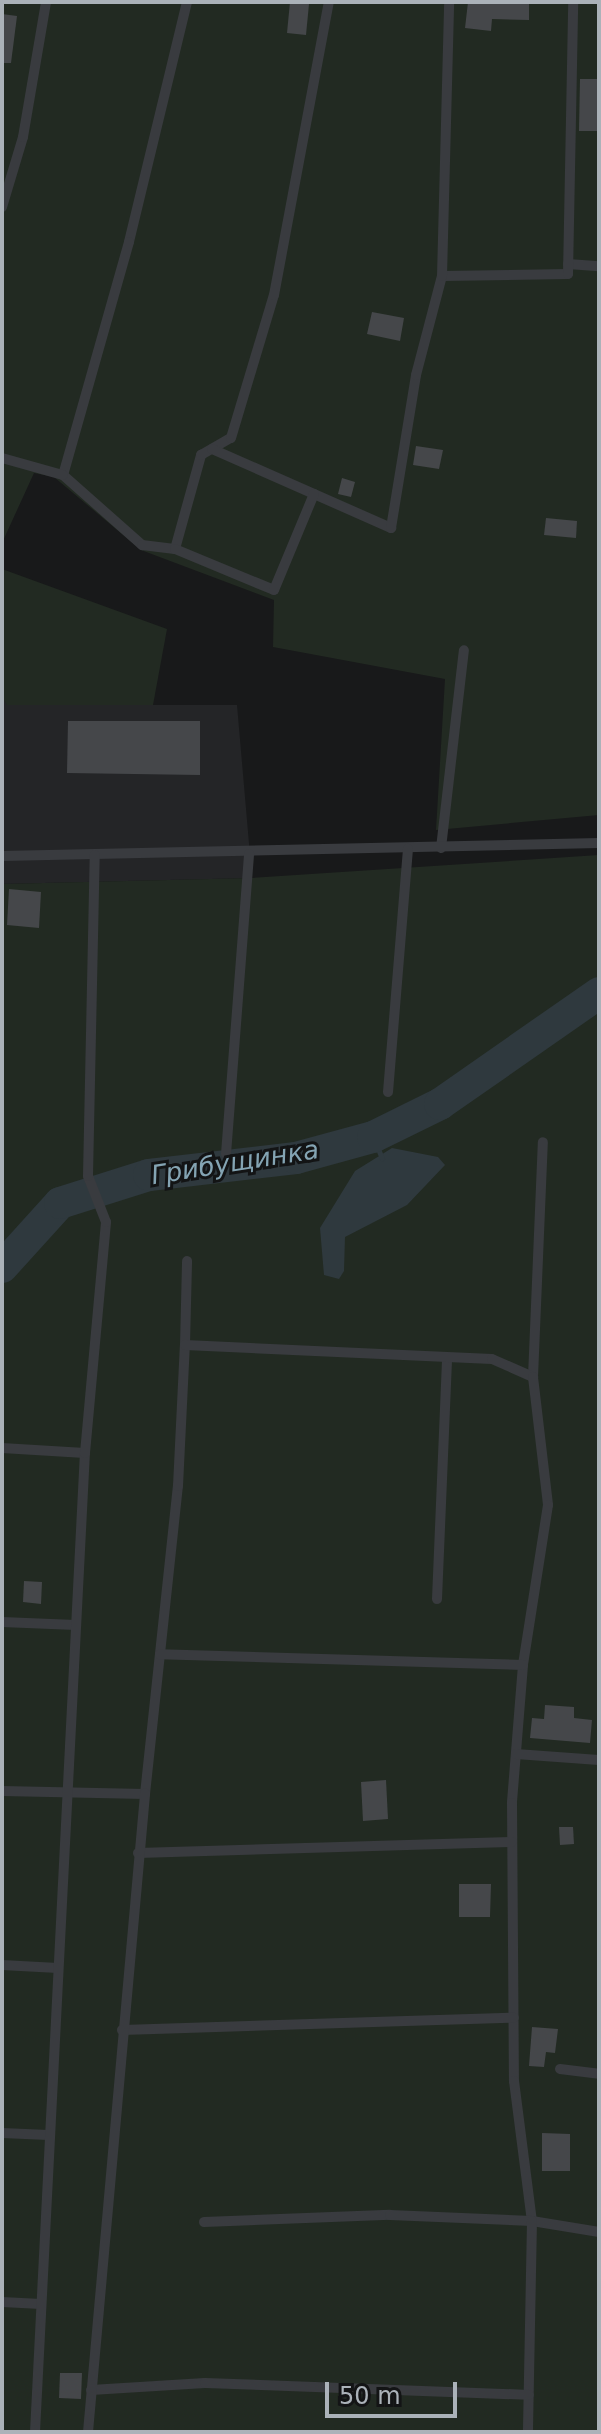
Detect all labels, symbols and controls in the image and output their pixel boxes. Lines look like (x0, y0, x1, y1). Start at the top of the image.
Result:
water label: Грибущинка (149, 1134, 321, 1192)
scale bar (329, 2366, 461, 2416)
text: 50 m (339, 2382, 401, 2410)

